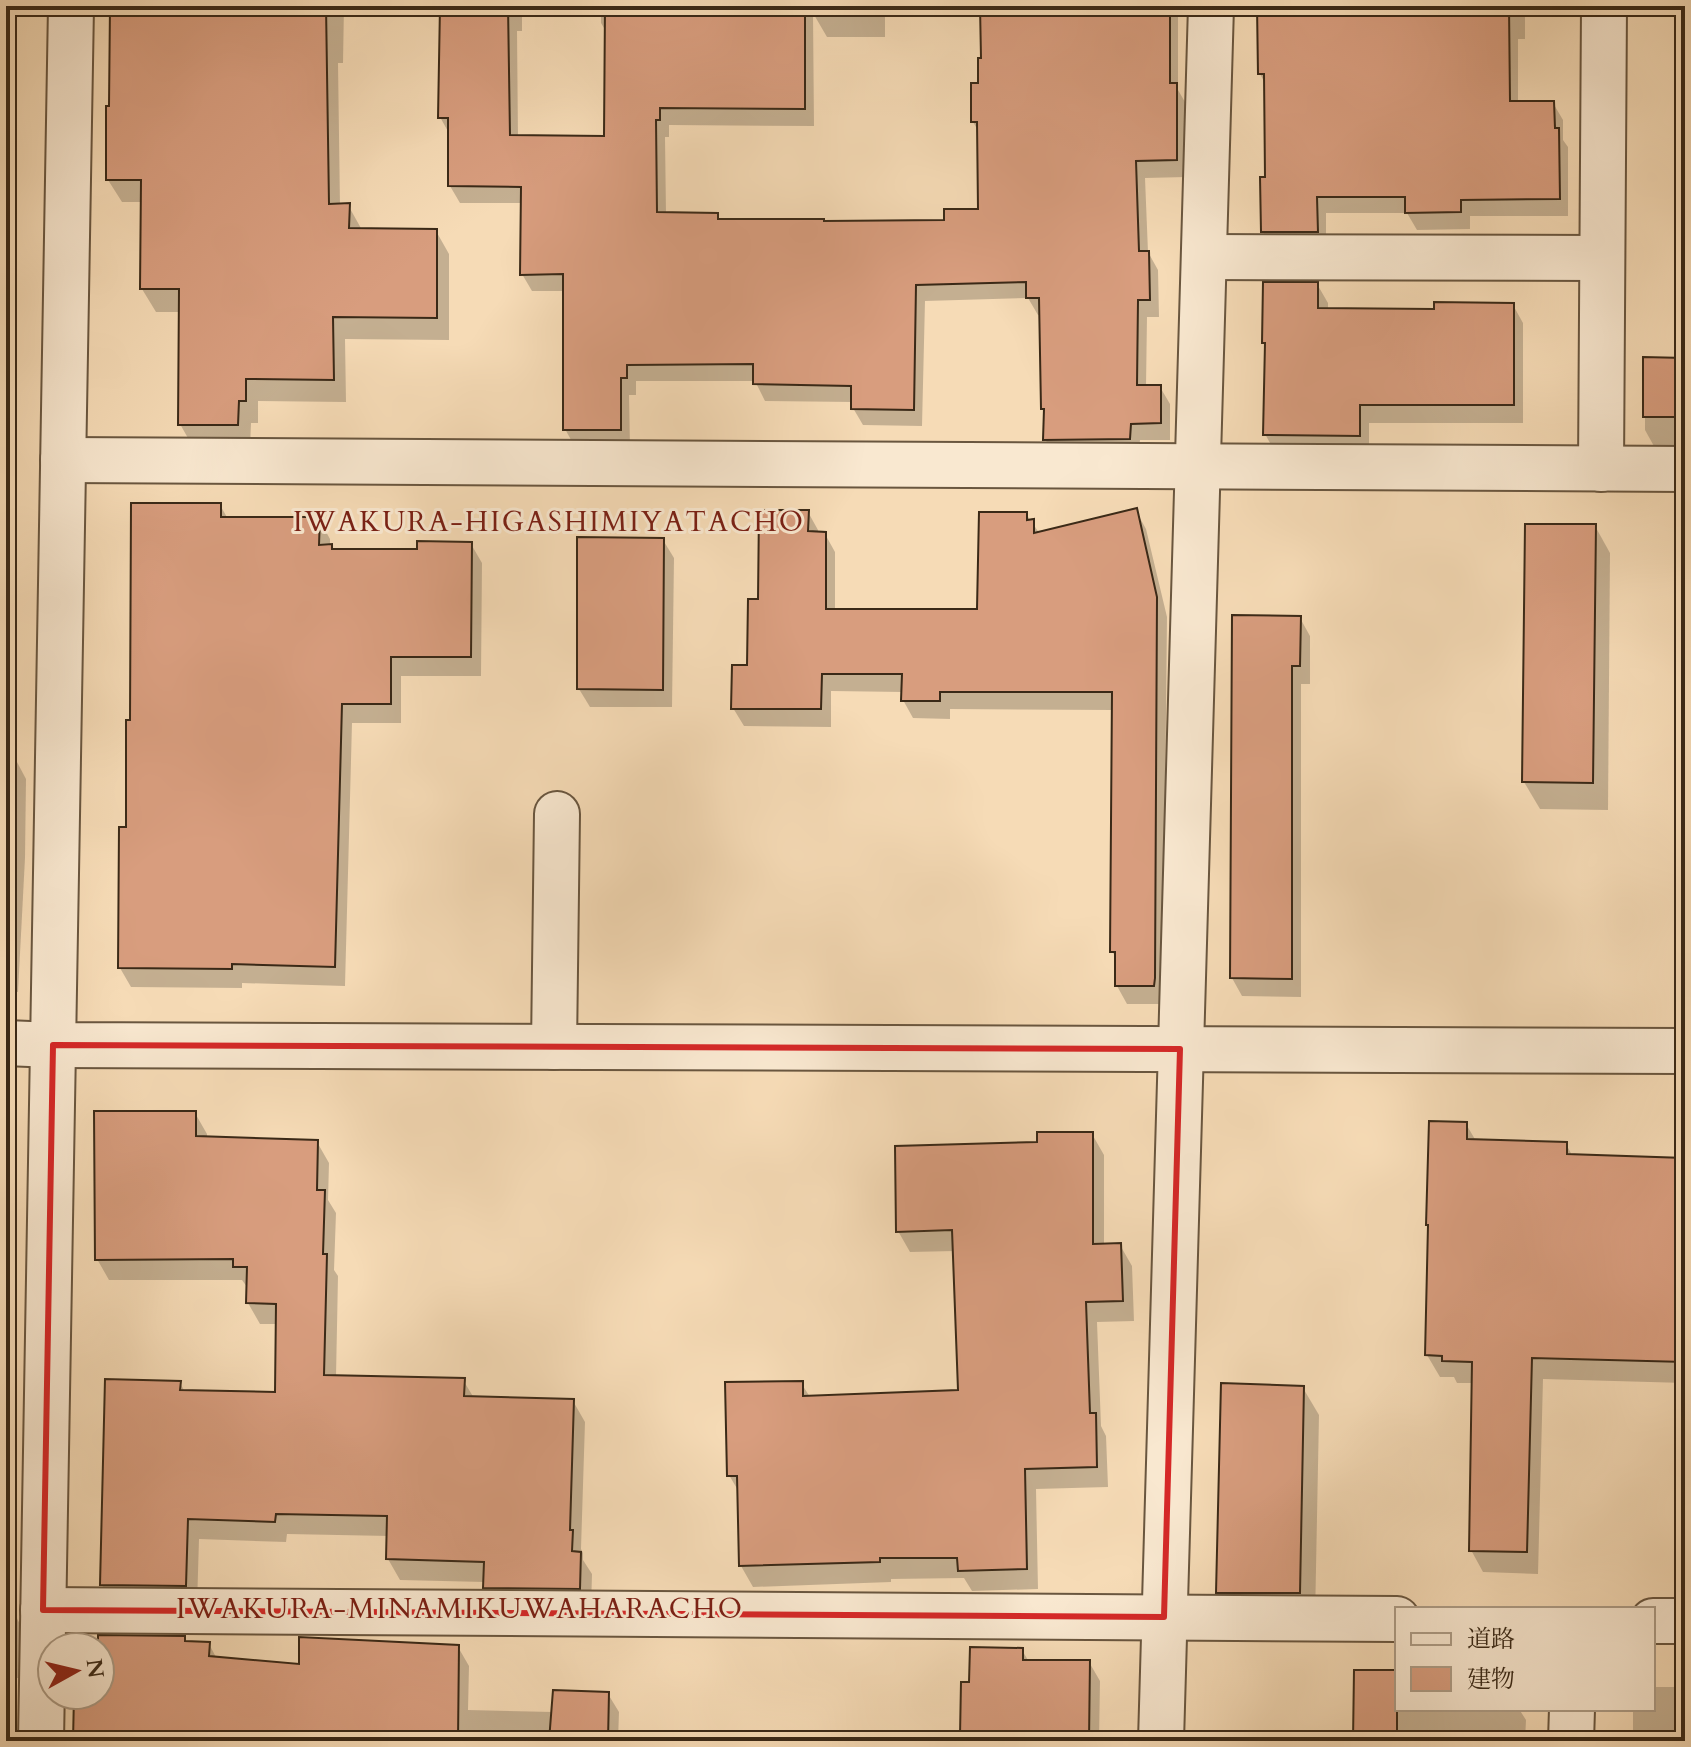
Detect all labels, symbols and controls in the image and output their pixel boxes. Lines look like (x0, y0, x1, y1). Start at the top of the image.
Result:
district label: IWAKURA-HIGASHIMIYATACHO (293, 503, 805, 541)
district label: IWAKURA-MINAMIKUWAHARACHO (176, 1590, 744, 1628)
legend (1395, 1607, 1655, 1711)
text: 道路 (1467, 1623, 1515, 1656)
north arrow (36, 1631, 116, 1711)
text: N (79, 1657, 111, 1680)
text: 建物 (1467, 1663, 1515, 1696)

